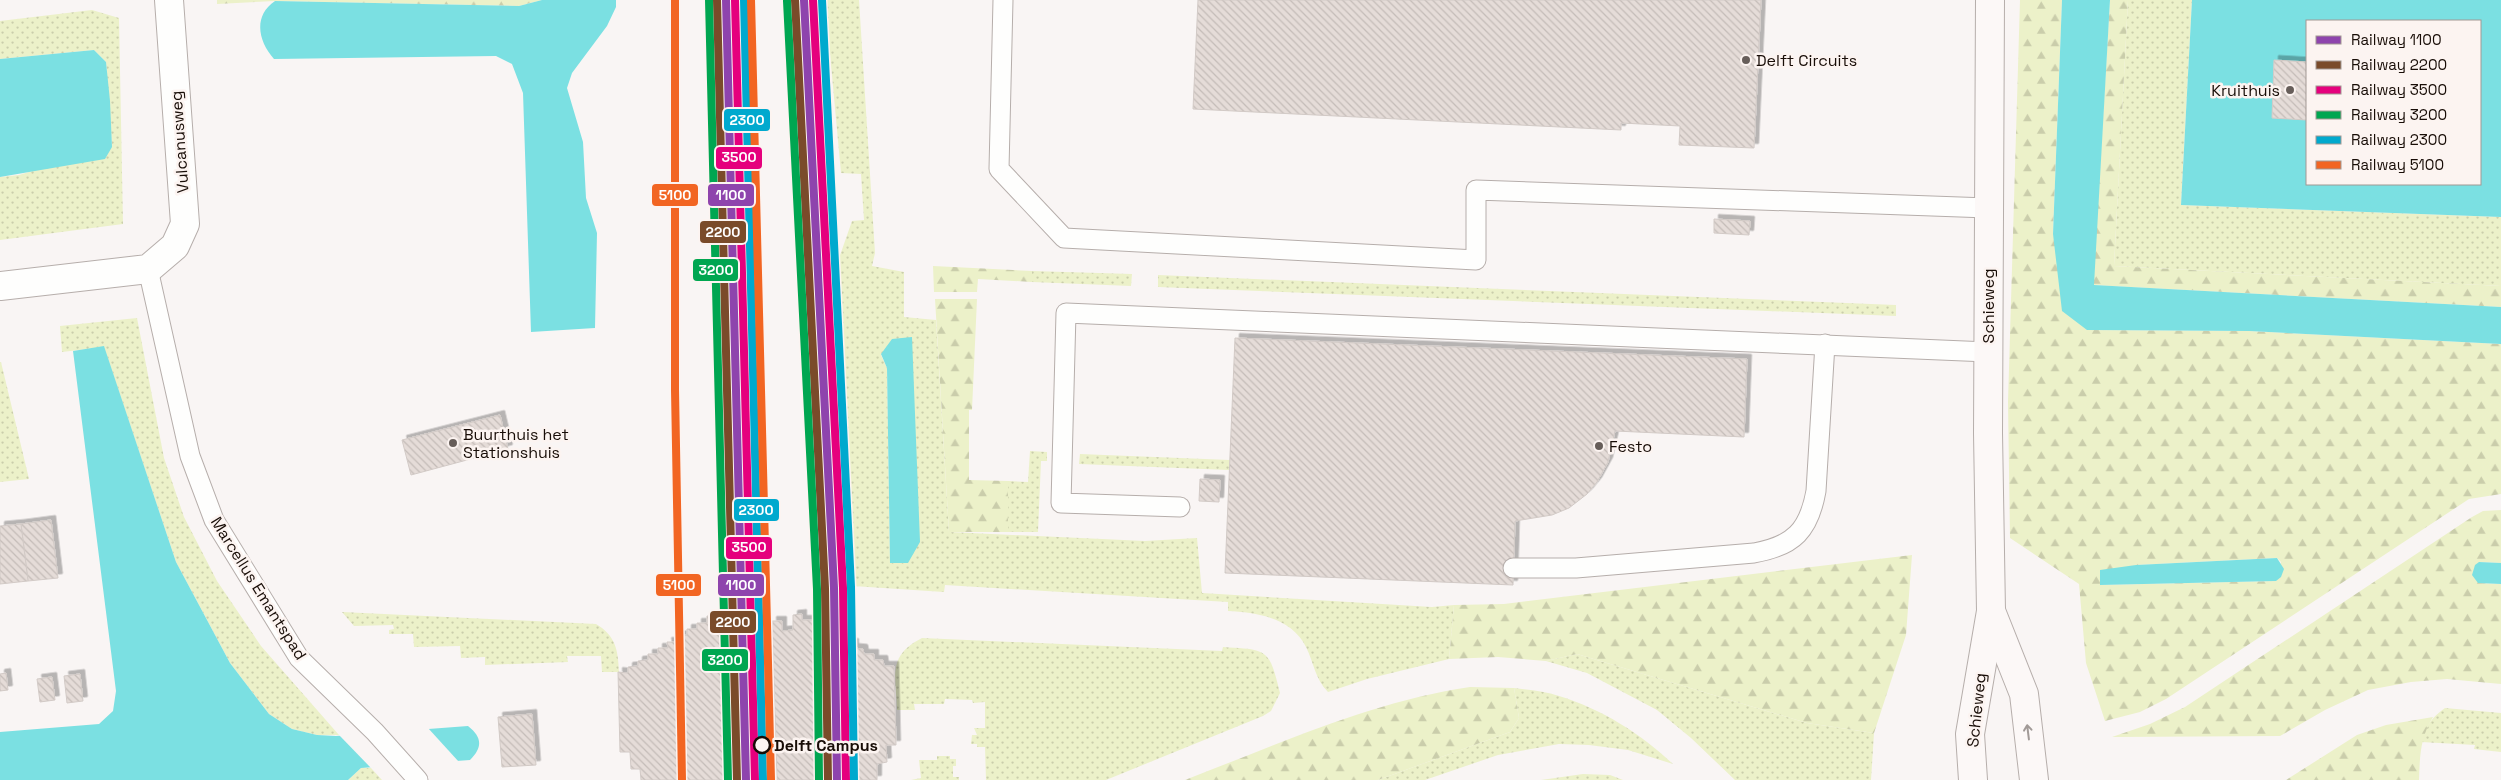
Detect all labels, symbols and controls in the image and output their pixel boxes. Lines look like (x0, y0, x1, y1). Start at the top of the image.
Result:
legend (2306, 20, 2481, 185)
text: Railway 1100 (2351, 30, 2442, 49)
place label: Delft Circuits (1756, 50, 1857, 71)
marker: Delft Circuits (1740, 54, 1752, 66)
text: Railway 2200 (2351, 55, 2447, 74)
place label: Kruithuis (2211, 80, 2280, 101)
text: Railway 3500 (2351, 80, 2447, 99)
marker: Kruithuis (2284, 84, 2296, 96)
street label: Vulcanusweg (165, 90, 194, 194)
text: Railway 3200 (2351, 105, 2447, 124)
line badge: 2300 (723, 108, 771, 132)
text: 2300 (730, 111, 764, 129)
text: Railway 2300 (2351, 130, 2447, 149)
line badge: 3500 (715, 146, 763, 170)
text: 3500 (721, 148, 757, 166)
text: Railway 5100 (2351, 155, 2444, 174)
line badge: 5100 (651, 183, 699, 207)
line badge: 1100 (707, 183, 755, 207)
text: 5100 (659, 186, 691, 204)
text: 1100 (716, 186, 746, 204)
line badge: 2200 (699, 220, 747, 244)
text: 2200 (706, 223, 740, 241)
line badge: 3200 (692, 258, 739, 282)
text: 3200 (699, 261, 733, 279)
street label: Schieweg (1978, 269, 1999, 343)
place label: Buurthuis het Stationshuis (463, 424, 569, 463)
place label: Festo (1609, 436, 1652, 457)
marker: Buurthuis het Stationshuis (447, 437, 459, 449)
marker: Festo (1593, 440, 1605, 452)
line badge: 2300 (733, 498, 780, 522)
text: 2300 (739, 501, 773, 519)
street label: Marcellus Emantspad (206, 513, 311, 664)
line badge: 3500 (725, 536, 773, 560)
text: 3500 (731, 538, 767, 556)
line badge: 5100 (655, 573, 702, 597)
line badge: 1100 (717, 573, 765, 597)
text: 5100 (663, 576, 695, 594)
text: 1100 (726, 576, 756, 594)
line badge: 2200 (709, 610, 757, 634)
text: 2200 (716, 613, 750, 631)
line badge: 3200 (701, 648, 749, 672)
text: 3200 (708, 651, 742, 669)
street label: Schieweg (1962, 672, 1991, 748)
one-way arrow (2023, 724, 2033, 740)
place label: Delft Campus (774, 735, 878, 756)
marker: Delft Campus (753, 736, 771, 754)

